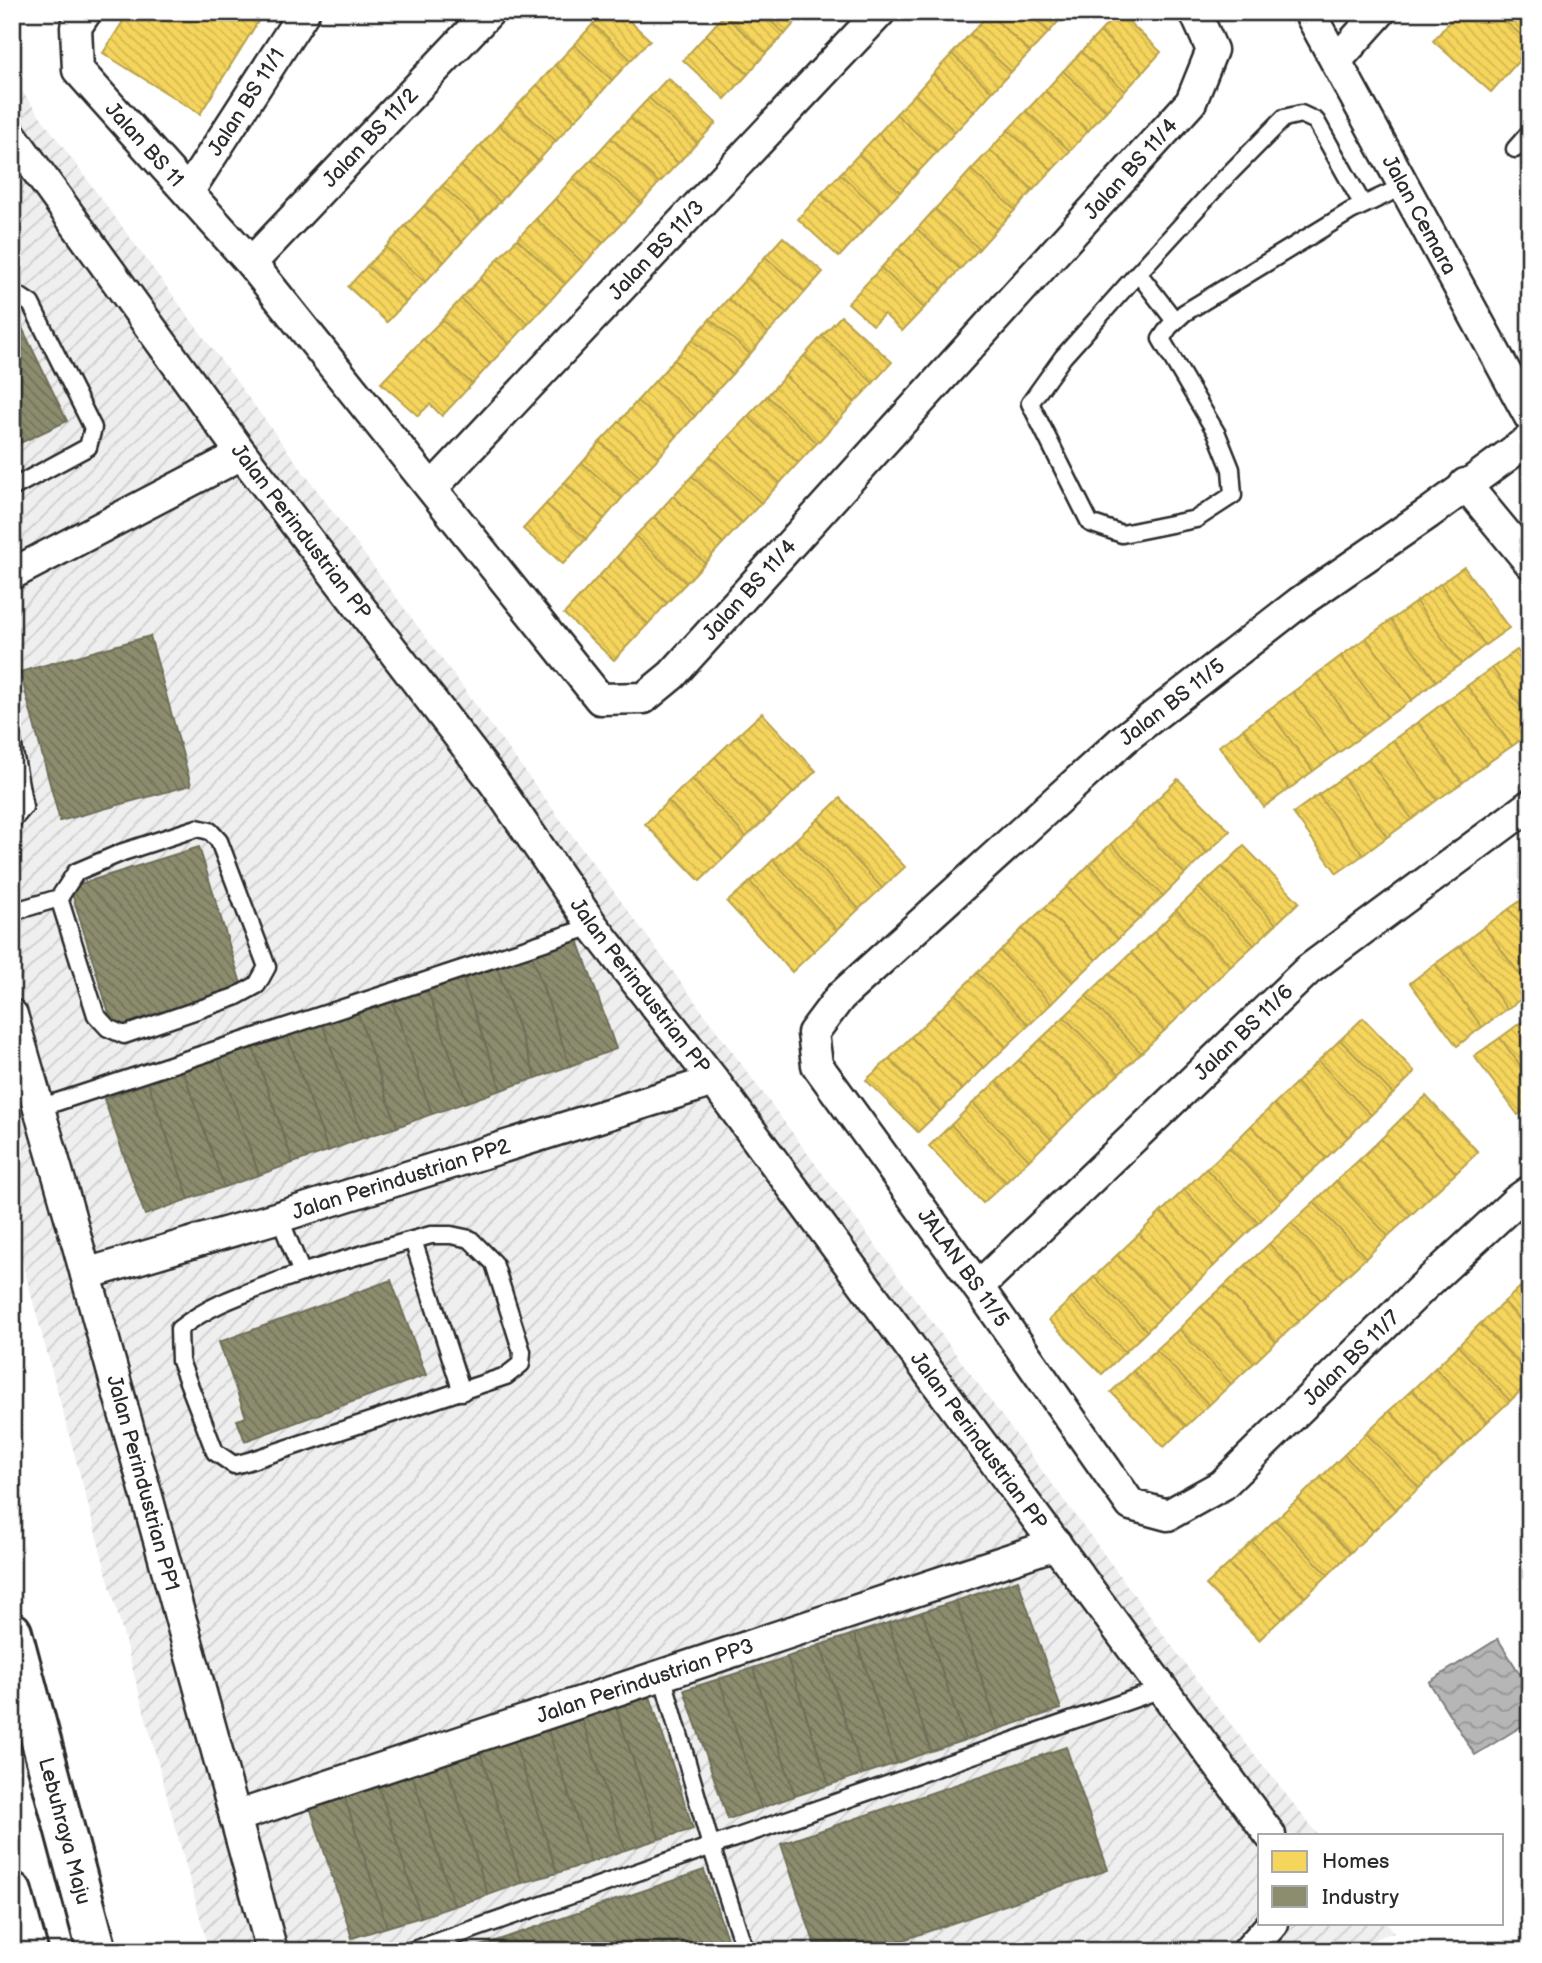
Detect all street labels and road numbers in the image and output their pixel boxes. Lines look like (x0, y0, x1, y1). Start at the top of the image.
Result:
street label: Jalan BS 11/1 (203, 44, 290, 161)
street label: Jalan BS 11/2 (318, 83, 424, 193)
street label: Jalan BS 11 (100, 97, 189, 192)
street label: Jalan BS 11/4 (1079, 113, 1183, 225)
street label: Jalan Cemara (1377, 151, 1462, 279)
street label: Jalan BS 11/3 (604, 195, 709, 305)
street label: Jalan Perindustrian PP (226, 439, 376, 624)
street label: Jalan BS 11/4 (697, 534, 802, 646)
street label: Jalan BS 11/5 (1115, 653, 1230, 751)
street label: Jalan Perindustrian PP (565, 894, 715, 1079)
street label: Jalan BS 11/6 (1189, 979, 1299, 1086)
street label: Jalan Perindustrian PP2 (289, 1133, 514, 1225)
street label: JALAN BS 11/5 (912, 1204, 1014, 1332)
street label: Jalan BS 11/7 (1298, 1305, 1406, 1411)
street label: Jalan Perindustrian PP (905, 1347, 1052, 1534)
street label: Jalan Perindustrian PP1 (101, 1372, 184, 1594)
street label: Jalan Perindustrian PP3 (533, 1633, 757, 1729)
street label: Lebuhraya Maju (33, 1755, 96, 1907)

